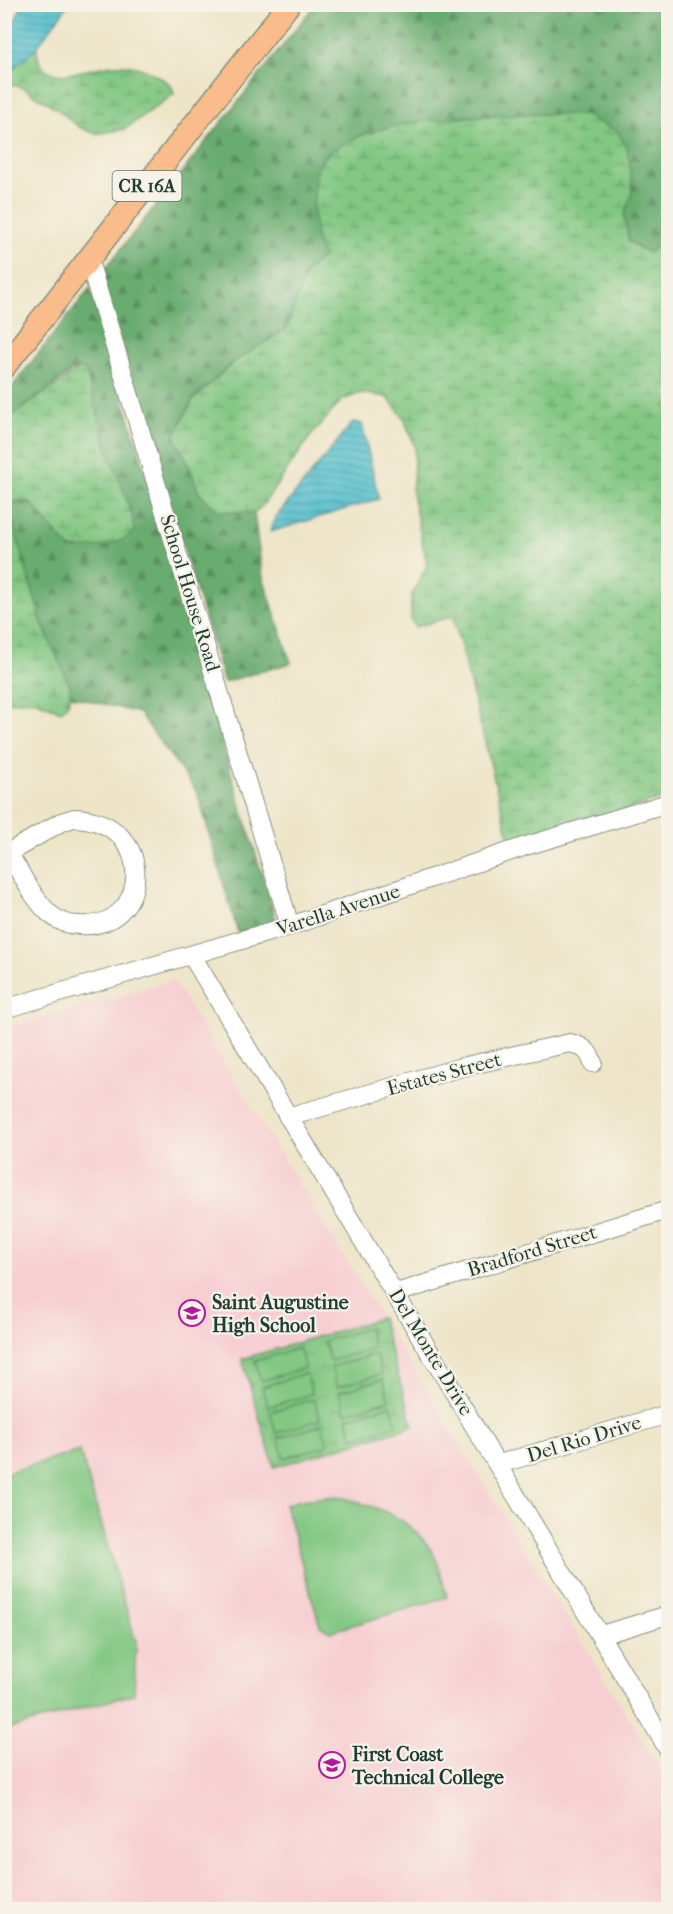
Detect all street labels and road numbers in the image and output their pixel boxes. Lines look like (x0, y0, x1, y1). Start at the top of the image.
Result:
road number: CR 16A (112, 171, 182, 201)
street label: School House Road (155, 512, 225, 675)
street label: Varella Avenue (272, 879, 403, 941)
street label: Estates Street (384, 1048, 504, 1100)
street label: Bradford Street (465, 1220, 599, 1282)
street label: Del Monte Drive (384, 1284, 478, 1420)
street label: Del Rio Drive (524, 1411, 644, 1467)

